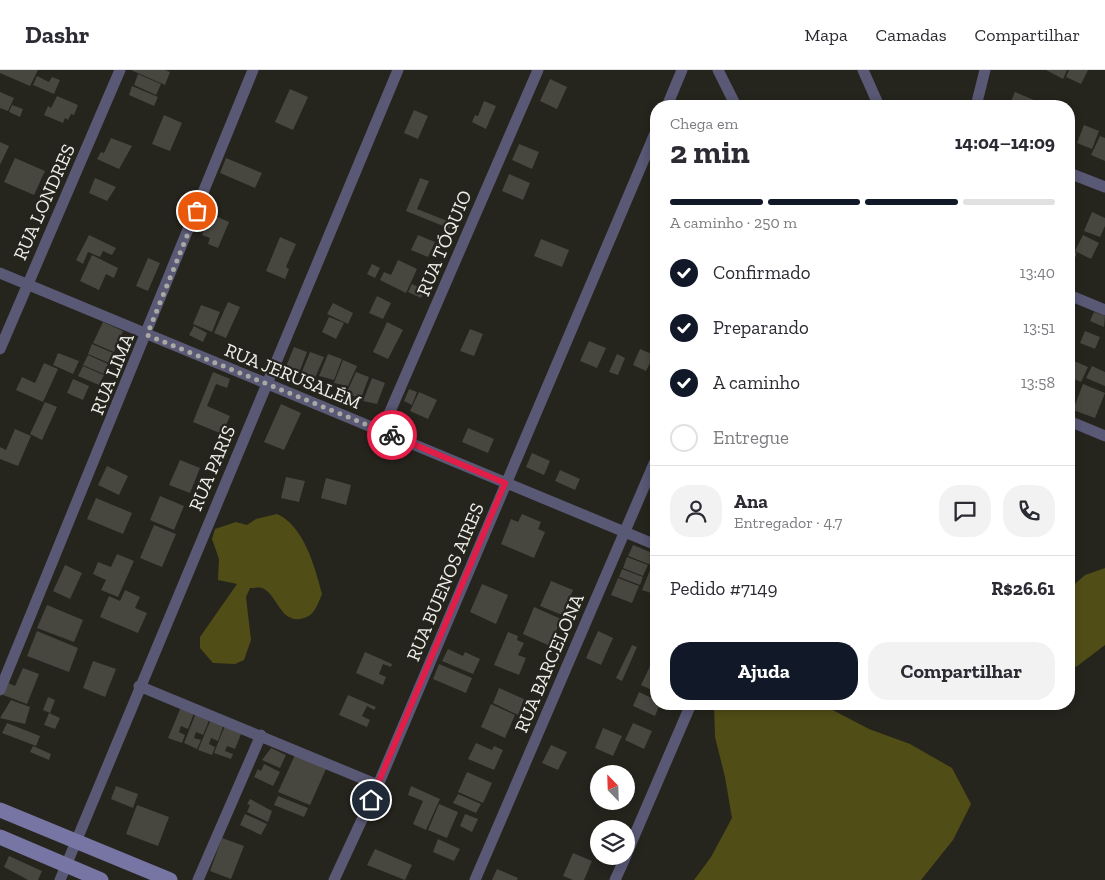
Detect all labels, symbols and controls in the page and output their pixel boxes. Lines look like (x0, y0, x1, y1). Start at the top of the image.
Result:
text: Dashr (25, 20, 89, 49)
text: Mapa (805, 24, 848, 46)
text: Camadas (876, 24, 947, 46)
text: Compartilhar (975, 24, 1080, 46)
text: Chega em (670, 114, 738, 133)
text: 14:04–14:09 (955, 131, 1055, 154)
text: 2 min (670, 133, 750, 171)
street label: RUA LONDRES (8, 140, 80, 264)
street label: RUA TÓQUIO (411, 187, 477, 299)
pin (176, 190, 218, 232)
icon: bag (183, 197, 211, 225)
text: A caminho · 250 m (670, 213, 797, 232)
icon: check (670, 259, 698, 287)
text: Confirmado (713, 261, 810, 284)
text: 13:40 (1020, 263, 1055, 282)
icon: check (670, 314, 698, 342)
text: Preparando (713, 316, 809, 339)
text: 13:51 (1023, 318, 1055, 337)
street label: RUA LIMA (85, 329, 139, 418)
street label: RUA JERUSALÉM (221, 338, 365, 414)
icon: check (670, 369, 698, 397)
text: A caminho (713, 371, 800, 394)
text: 13:58 (1021, 373, 1055, 392)
courier (367, 410, 417, 460)
icon: bike (378, 421, 406, 449)
street label: RUA PARIS (184, 422, 240, 514)
text: Entregue (713, 426, 789, 449)
button: person (670, 485, 722, 537)
button: chat (939, 485, 991, 537)
button: phone (1003, 485, 1055, 537)
text: Ana (734, 490, 768, 513)
street label: RUA BUENOS AIRES (401, 500, 489, 664)
text: Entregador · 4.7 (734, 513, 842, 532)
text: Pedido #7149 (670, 577, 777, 600)
text: R$26.61 (991, 577, 1055, 600)
street label: RUA BARCELONA (509, 589, 589, 736)
button: Ajuda (670, 642, 858, 700)
button: Compartilhar (868, 642, 1055, 700)
north arrow (590, 765, 635, 810)
map controls (590, 765, 635, 865)
pin (350, 779, 392, 821)
icon: home (357, 786, 385, 814)
button: layers (590, 820, 635, 865)

